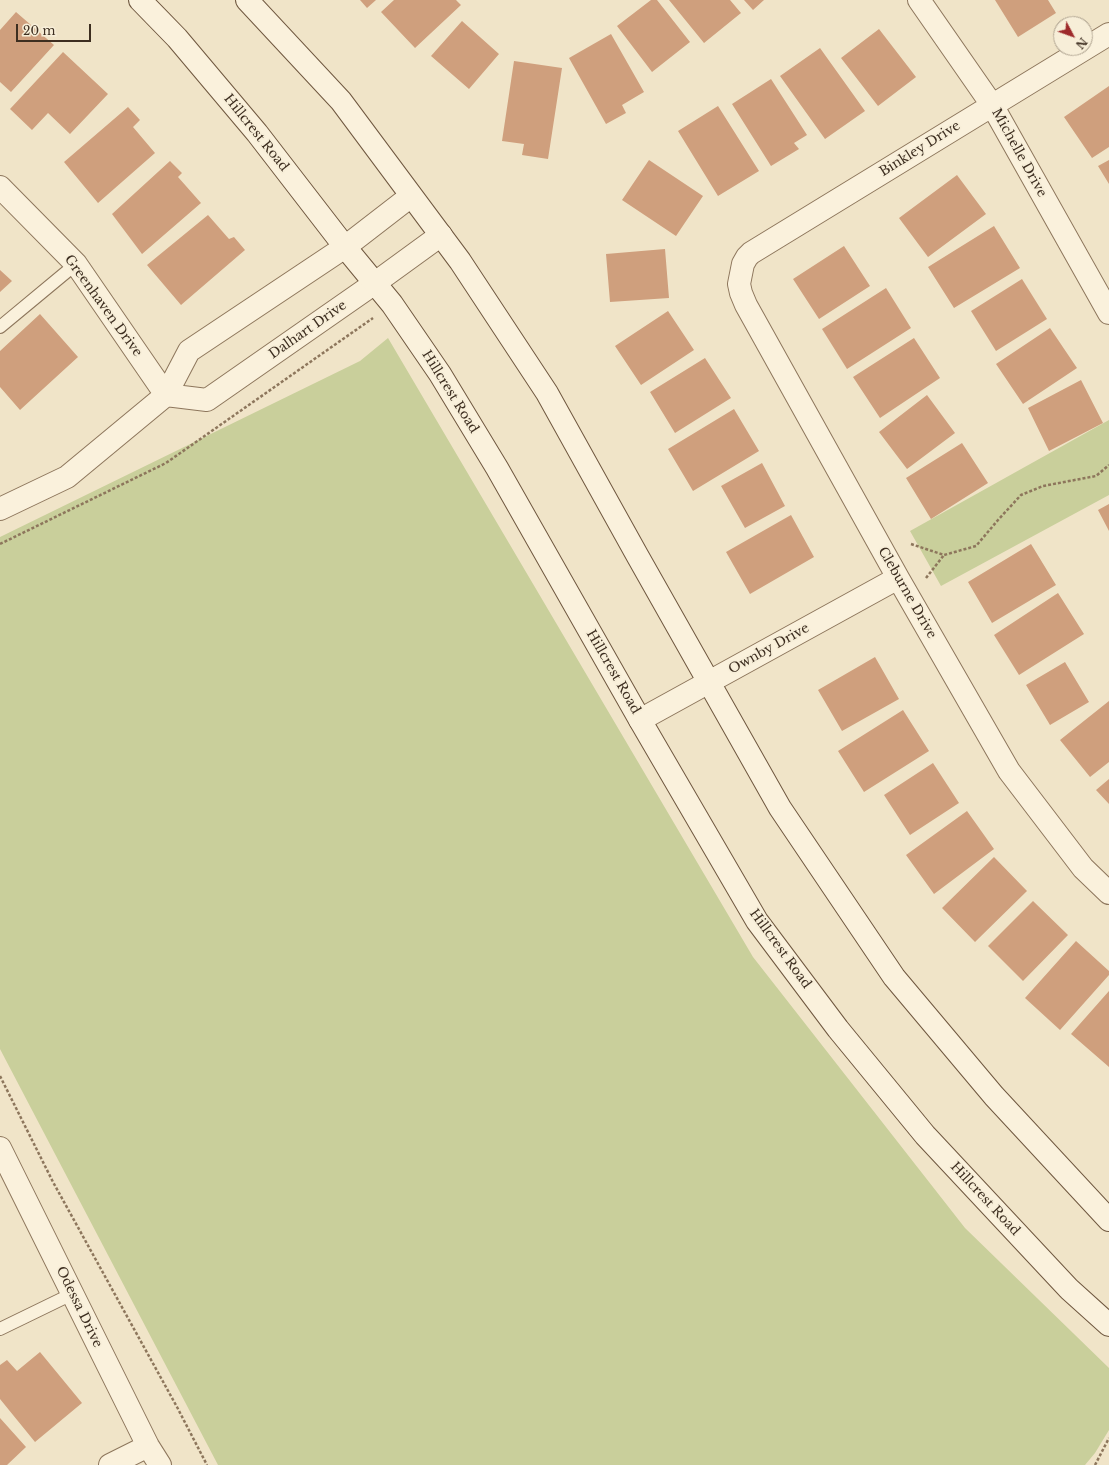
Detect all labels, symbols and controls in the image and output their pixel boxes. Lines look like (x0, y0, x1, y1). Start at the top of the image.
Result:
scale bar (18, 16, 93, 42)
north arrow (1053, 16, 1093, 56)
text: 20 m (23, 23, 55, 38)
text: N (1073, 35, 1090, 52)
street label: Hillcrest Road (220, 91, 292, 175)
street label: Michelle Drive (988, 106, 1050, 200)
street label: Binkley Drive (877, 118, 963, 180)
street label: Greenhaven Drive (61, 252, 145, 360)
street label: Dalhart Drive (266, 298, 350, 362)
street label: Hillcrest Road (418, 348, 482, 436)
street label: Cleburne Drive (875, 545, 939, 641)
street label: Ownby Drive (726, 620, 812, 678)
street label: Hillcrest Road (583, 627, 643, 717)
street label: Hillcrest Road (746, 906, 814, 992)
street label: Hillcrest Road (947, 1159, 1023, 1239)
street label: Odessa Drive (53, 1264, 105, 1350)

